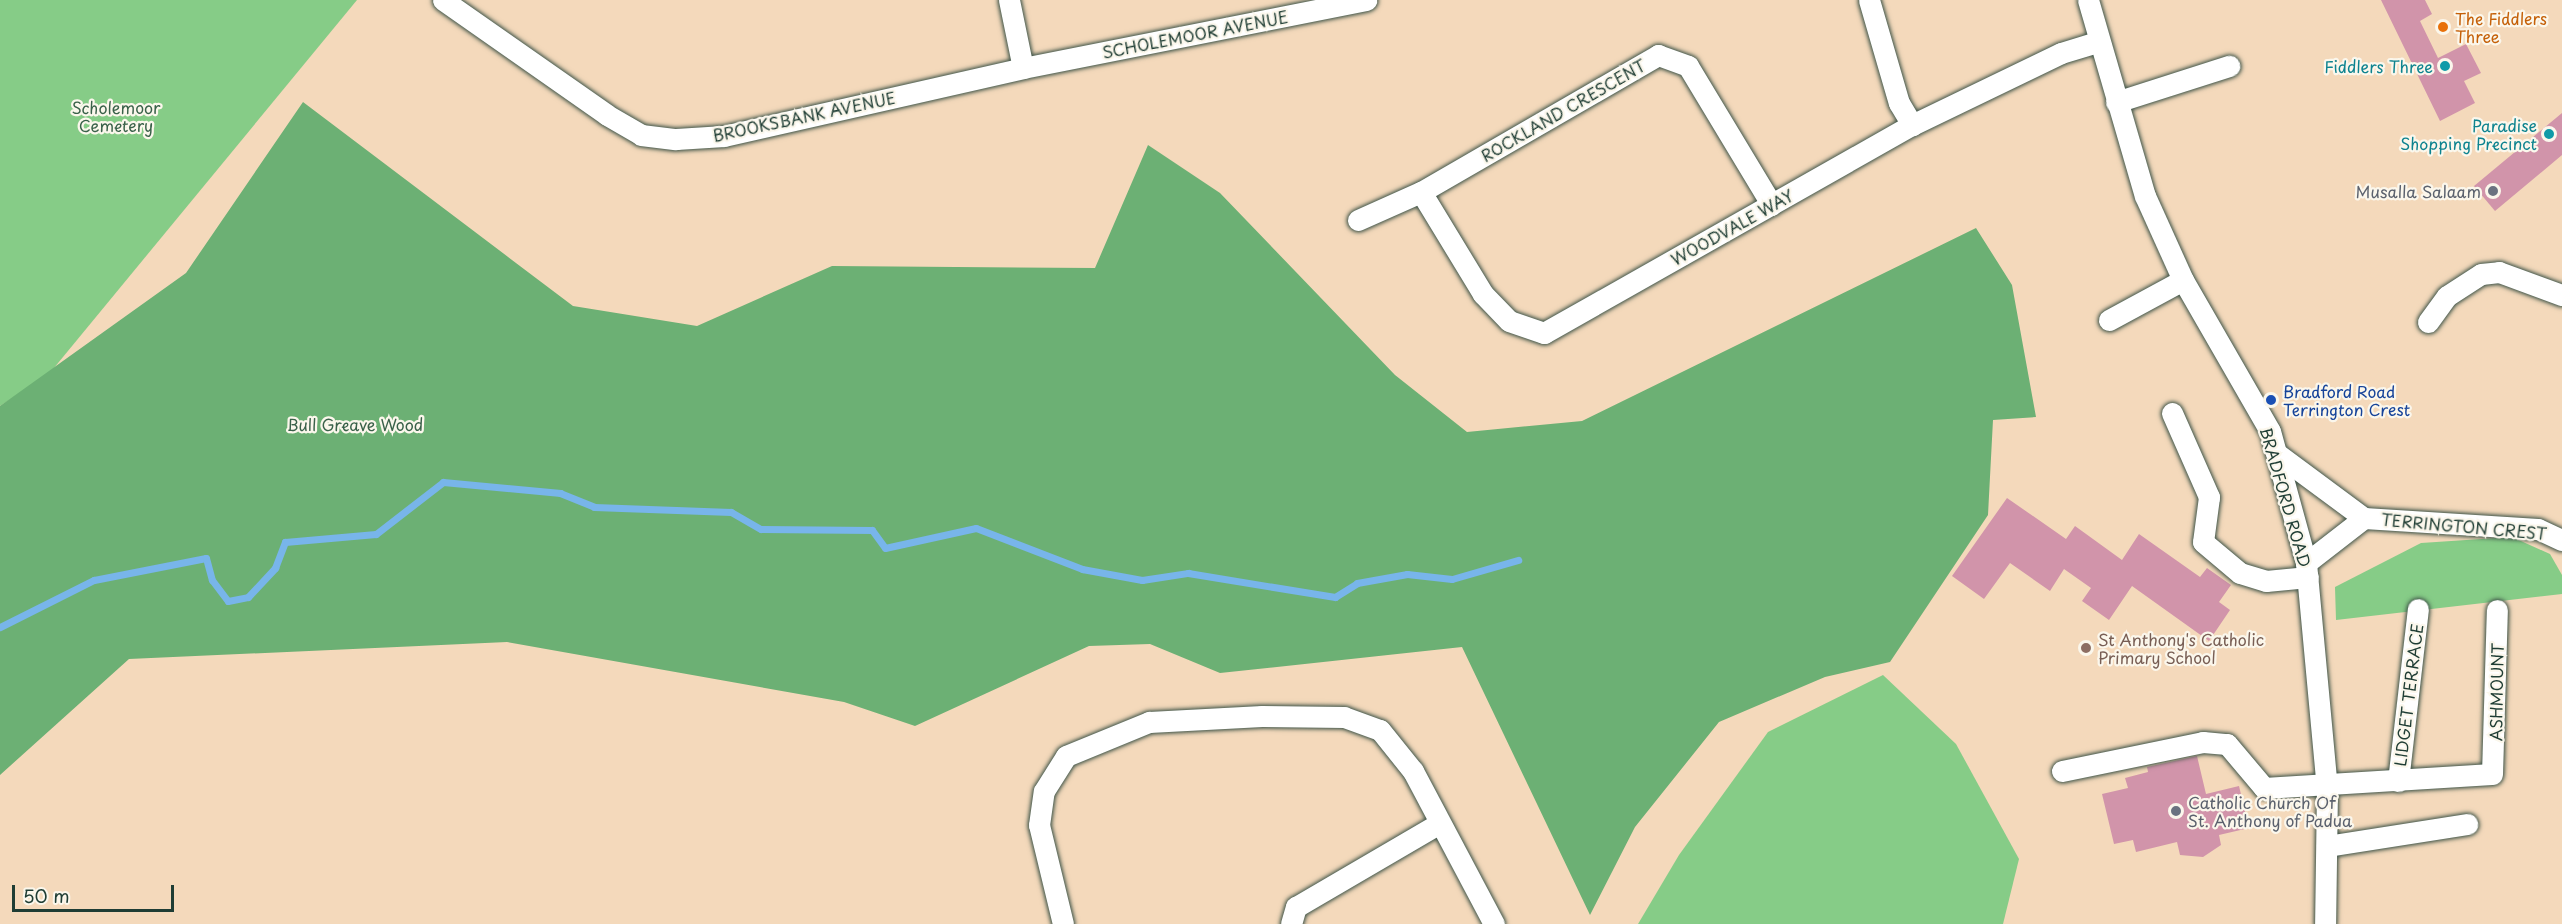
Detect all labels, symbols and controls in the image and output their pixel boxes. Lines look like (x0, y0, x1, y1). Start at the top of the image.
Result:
street label: SCHOLEMOOR AVENUE (1100, 6, 1290, 62)
place label: The Fiddlers Three (2455, 8, 2548, 46)
marker: The Fiddlers Three (2436, 20, 2450, 34)
street label: ROCKLAND CRESCENT (1478, 55, 1648, 165)
place label: Fiddlers Three (2324, 56, 2433, 76)
marker: Fiddlers Three (2438, 59, 2452, 73)
street label: BROOKSBANK AVENUE (711, 87, 897, 145)
park label: Scholemoor Cemetery (71, 97, 161, 135)
place label: Paradise Shopping Precinct (2399, 115, 2537, 153)
marker: Paradise Shopping Precinct (2542, 127, 2556, 141)
place label: Musalla Salaam (2356, 181, 2481, 201)
marker: Musalla Salaam (2486, 184, 2500, 198)
street label: WOODVALE WAY (1667, 185, 1797, 269)
place label: Bradford Road Terrington Crest (2283, 381, 2410, 419)
marker: Bradford Road Terrington Crest (2264, 393, 2278, 407)
park label: Bull Greave Wood (286, 414, 424, 434)
street label: BRADFORD ROAD (2257, 424, 2315, 570)
street label: TERRINGTON CREST (2380, 509, 2548, 543)
street label: LIDGET TERRACE (2390, 623, 2426, 767)
place label: St Anthony's Catholic Primary School (2098, 629, 2265, 667)
marker: St Anthony's Catholic Primary School (2079, 641, 2093, 655)
street label: ASHMOUNT (2486, 643, 2506, 741)
place label: Catholic Church Of St. Anthony of Padua (2188, 792, 2353, 830)
marker: Catholic Church Of St. Anthony of Padua (2169, 804, 2183, 818)
scale bar (15, 873, 177, 911)
text: 50 m (23, 882, 70, 909)

